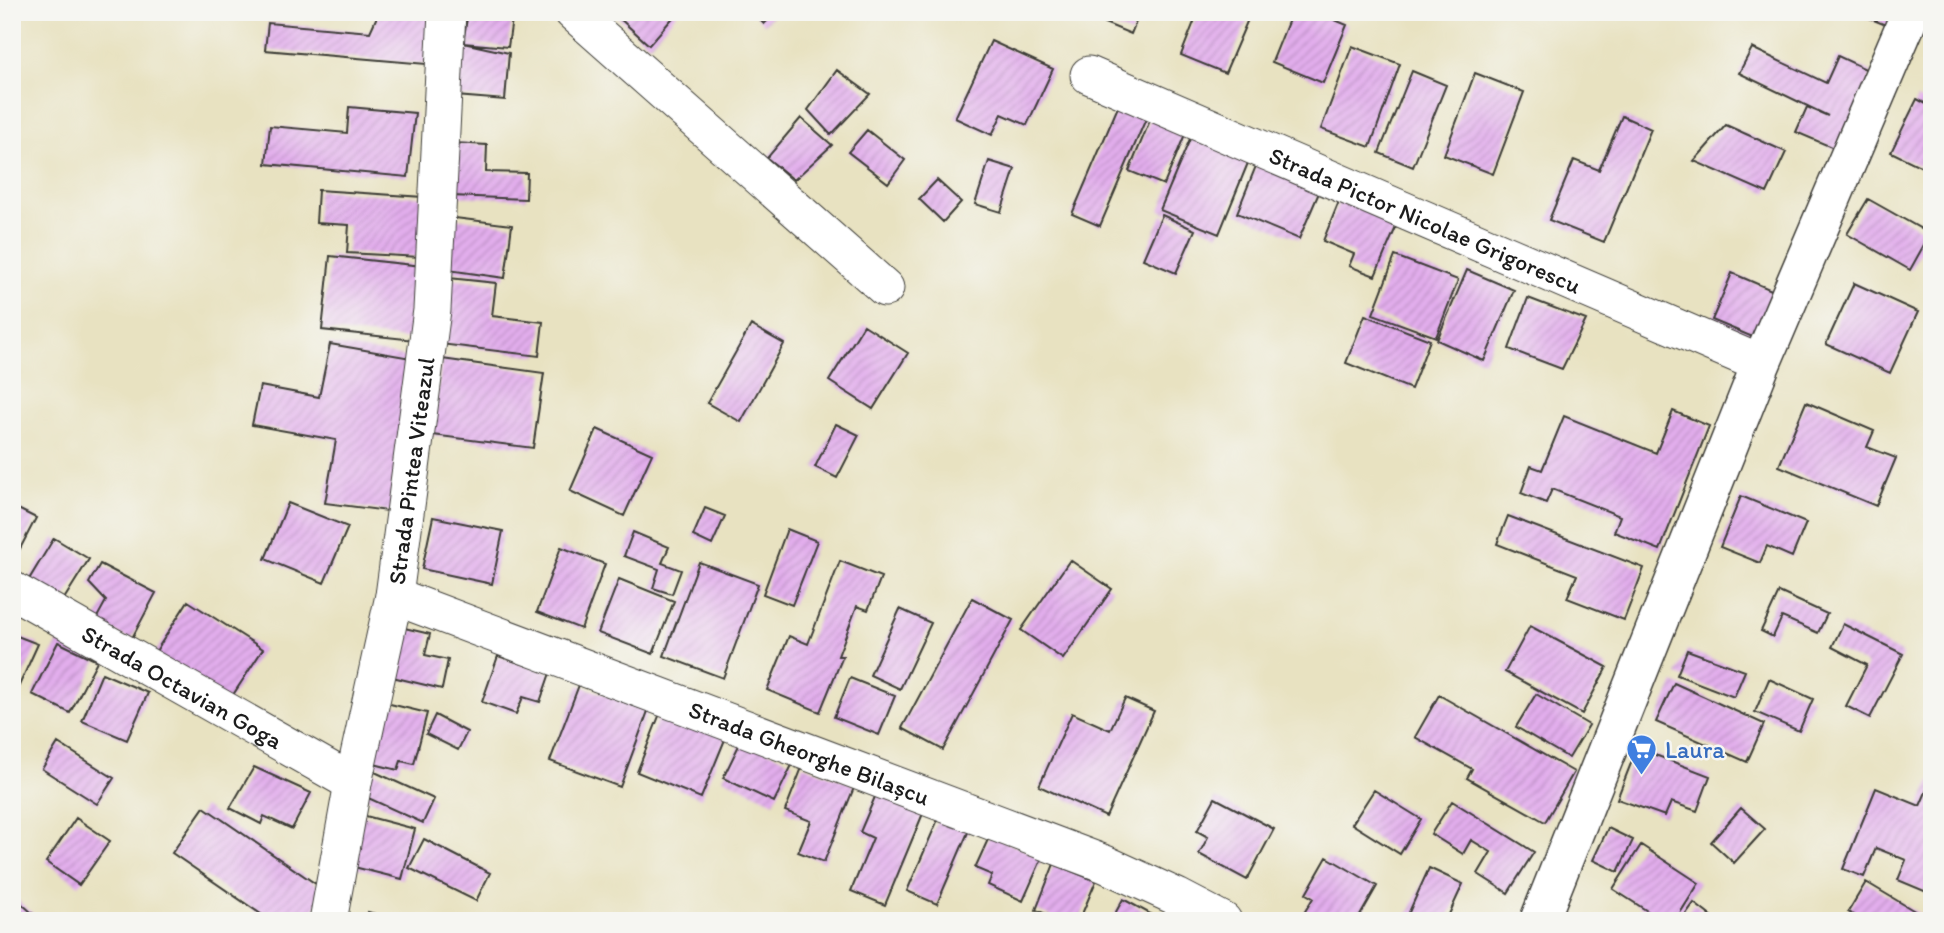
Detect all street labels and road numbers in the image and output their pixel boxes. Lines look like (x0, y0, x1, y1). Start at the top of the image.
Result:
street label: Strada Pictor Nicolae Grigorescu (1265, 140, 1585, 299)
street label: Strada Pintea Viteazul (381, 355, 440, 586)
street label: Strada Octavian Goga (77, 618, 288, 755)
street label: Strada Gheorghe Bilașcu (685, 694, 934, 811)

